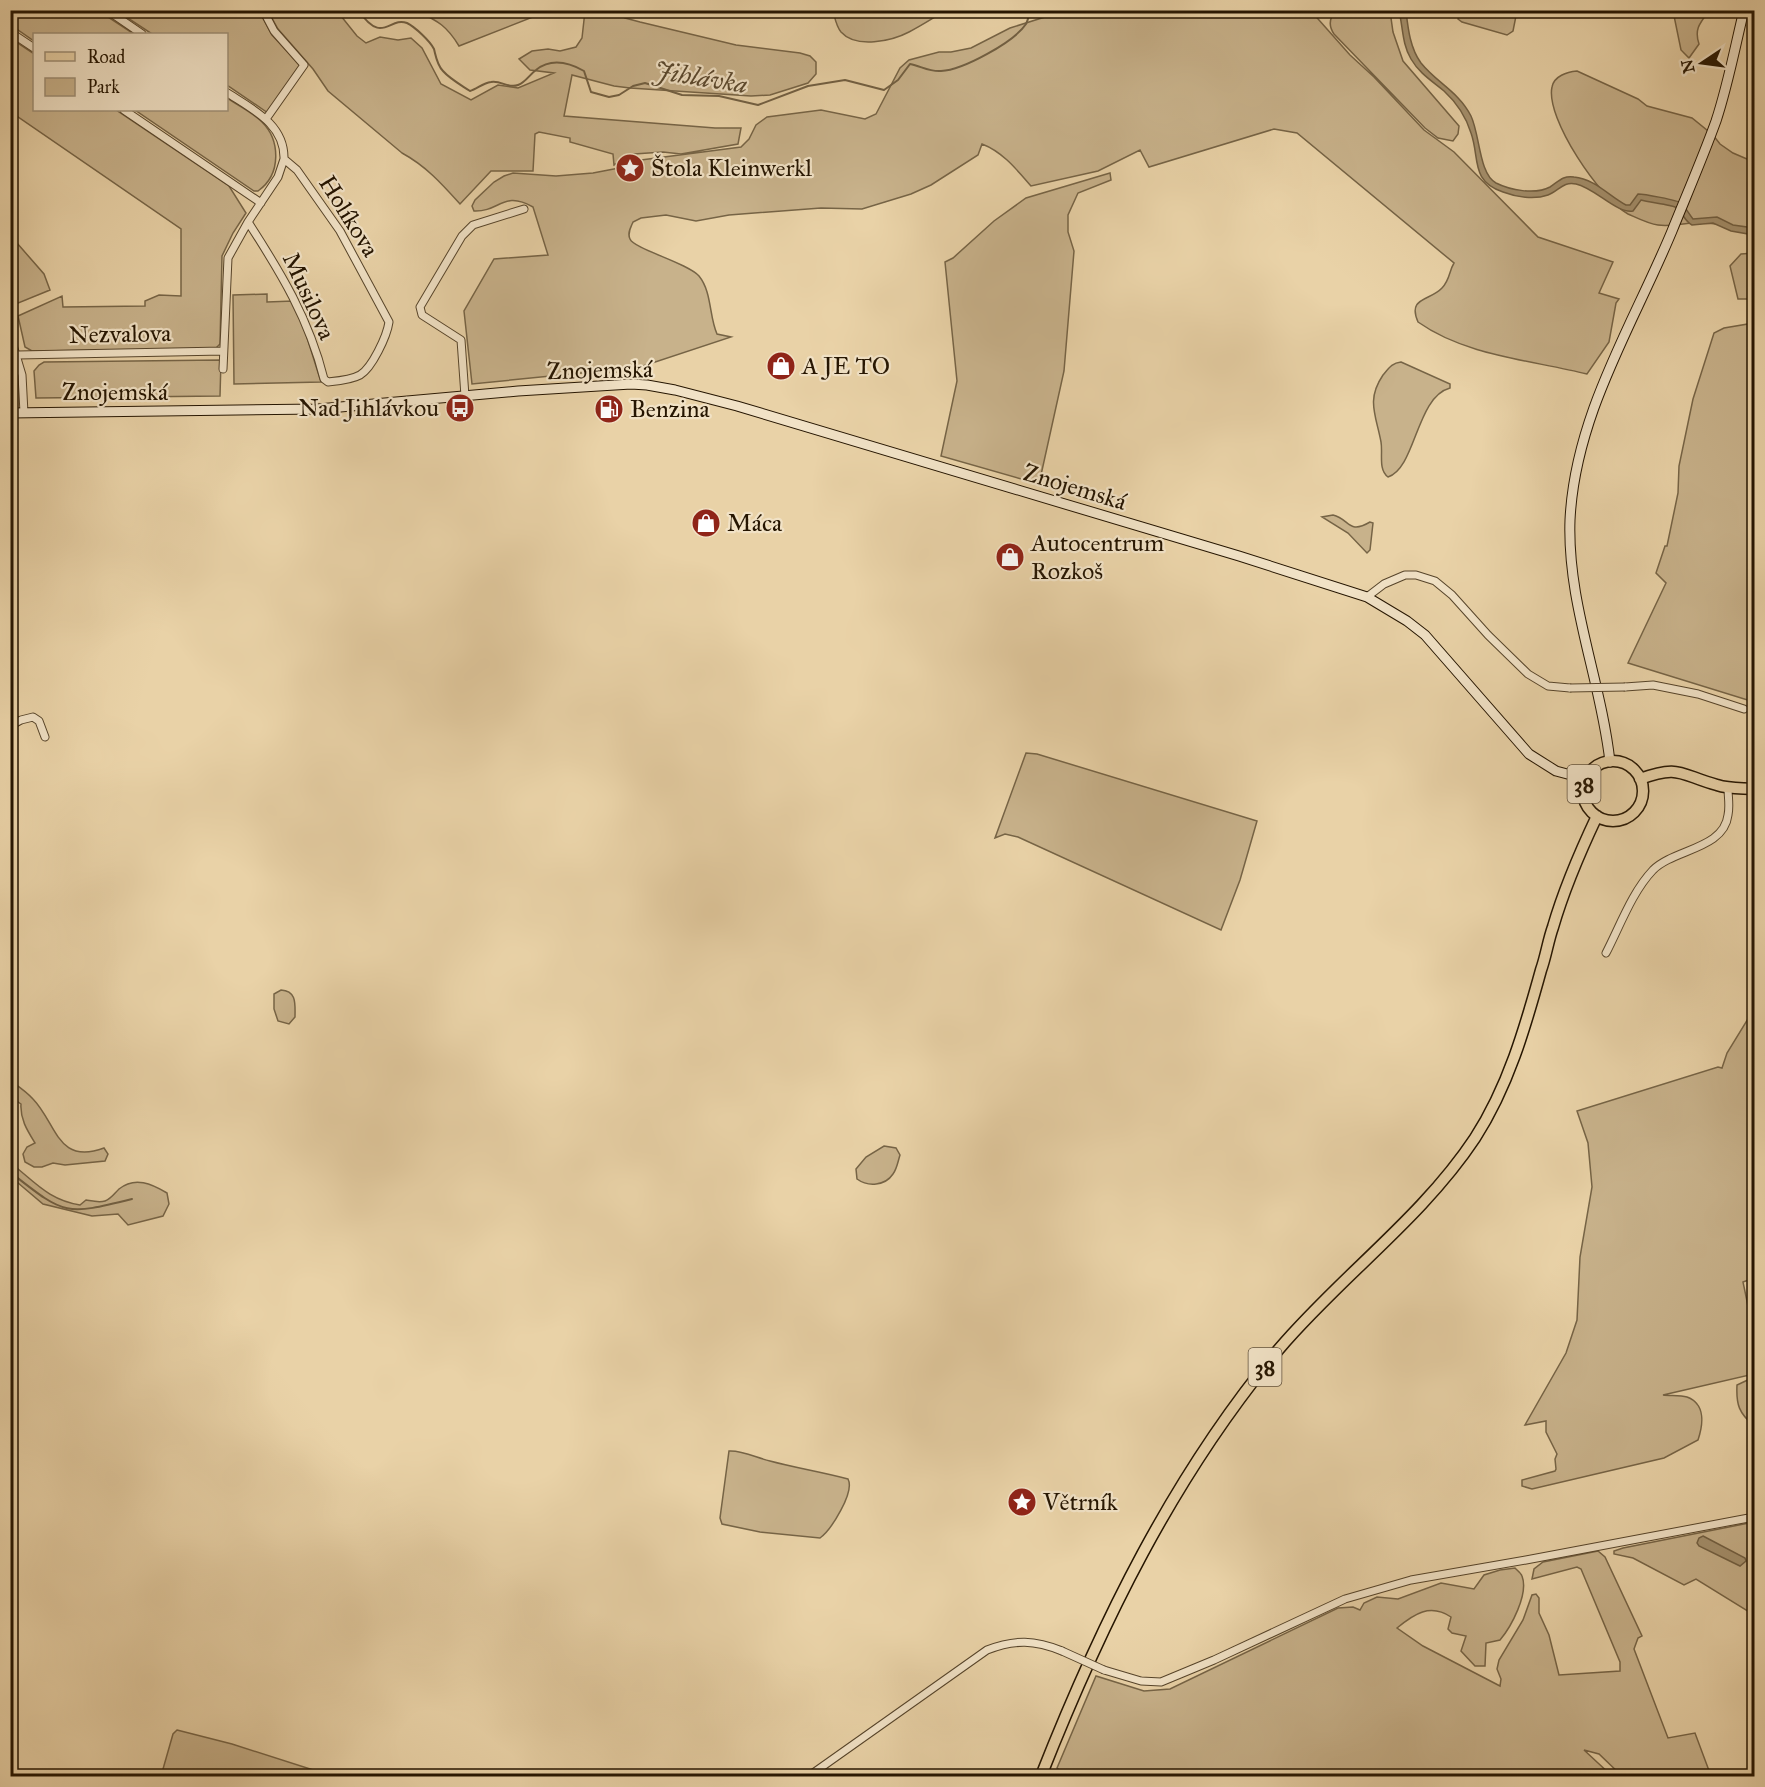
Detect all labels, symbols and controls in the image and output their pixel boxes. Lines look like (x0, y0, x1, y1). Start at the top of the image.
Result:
legend (33, 33, 228, 111)
north arrow (1672, 33, 1732, 93)
text: Road (87, 46, 125, 68)
water label: Jihlávka (650, 54, 750, 100)
text: N (1677, 57, 1699, 75)
text: Park (87, 76, 120, 98)
place icon: Štola Kleinwerkl (614, 152, 646, 184)
place label: Štola Kleinwerkl (651, 153, 813, 183)
street label: Holíkova (312, 170, 386, 263)
street label: Musilova (276, 248, 343, 345)
street label: Nezvalova (68, 318, 172, 350)
shop icon: A JE TO (765, 350, 797, 382)
place label: A JE TO (801, 351, 890, 381)
street label: Znojemská (547, 354, 654, 386)
street label: Znojemská (62, 377, 169, 407)
bus stop icon: Nad Jihlávkou (444, 392, 476, 424)
place label: Nad Jihlávkou (298, 393, 439, 423)
fuel station icon: Benzina (593, 393, 625, 425)
place label: Benzina (630, 394, 711, 424)
street label: Znojemská (1020, 457, 1131, 517)
shop icon: Máca (690, 507, 722, 539)
place label: Máca (727, 508, 783, 538)
place label: Autocentrum Rozkoš (1030, 528, 1164, 586)
shop icon: Autocentrum Rozkoš (994, 541, 1026, 573)
road number: 38 (1568, 765, 1600, 803)
road number: 38 (1248, 1348, 1282, 1386)
place icon: Větrník (1006, 1486, 1038, 1518)
place label: Větrník (1042, 1487, 1119, 1517)

